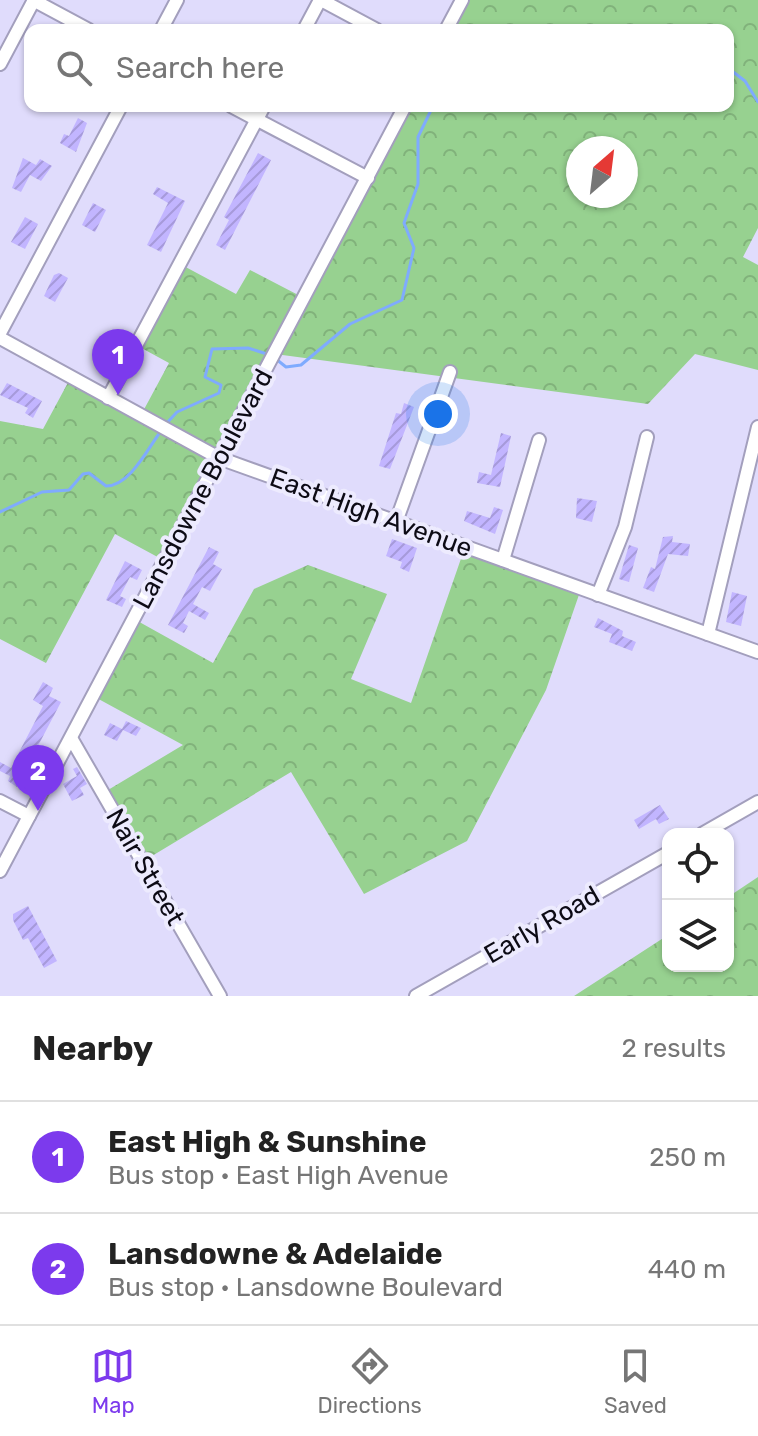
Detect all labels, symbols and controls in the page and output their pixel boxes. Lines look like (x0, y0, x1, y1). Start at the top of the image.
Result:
search box (24, 24, 734, 112)
icon: search (52, 46, 96, 90)
text: Search here (116, 50, 284, 86)
north arrow (566, 136, 638, 208)
pin: 1 (92, 329, 144, 395)
street label: Lansdowne Boulevard (127, 364, 279, 614)
your location (418, 394, 458, 434)
street label: East High Avenue (266, 462, 476, 564)
pin: 2 (12, 745, 64, 811)
street label: Nair Street (99, 803, 191, 931)
map controls (662, 828, 734, 972)
button: locate (662, 828, 734, 900)
street label: Early Road (479, 880, 605, 970)
button: layers (662, 900, 734, 972)
text: Nearby (32, 1028, 153, 1069)
text: 2 results (622, 1033, 726, 1064)
text: East High & Sunshine (108, 1124, 426, 1160)
text: 1 (52, 1142, 64, 1173)
text: 250 m (649, 1142, 726, 1173)
text: Bus stop · East High Avenue (108, 1160, 449, 1191)
text: Lansdowne & Adelaide (108, 1236, 442, 1272)
text: 2 (50, 1254, 66, 1285)
text: 440 m (648, 1254, 726, 1285)
text: Bus stop · Lansdowne Boulevard (108, 1272, 503, 1303)
tab: Map (91, 1344, 135, 1419)
tab: Directions (317, 1344, 422, 1419)
tab: Saved (604, 1344, 667, 1419)

